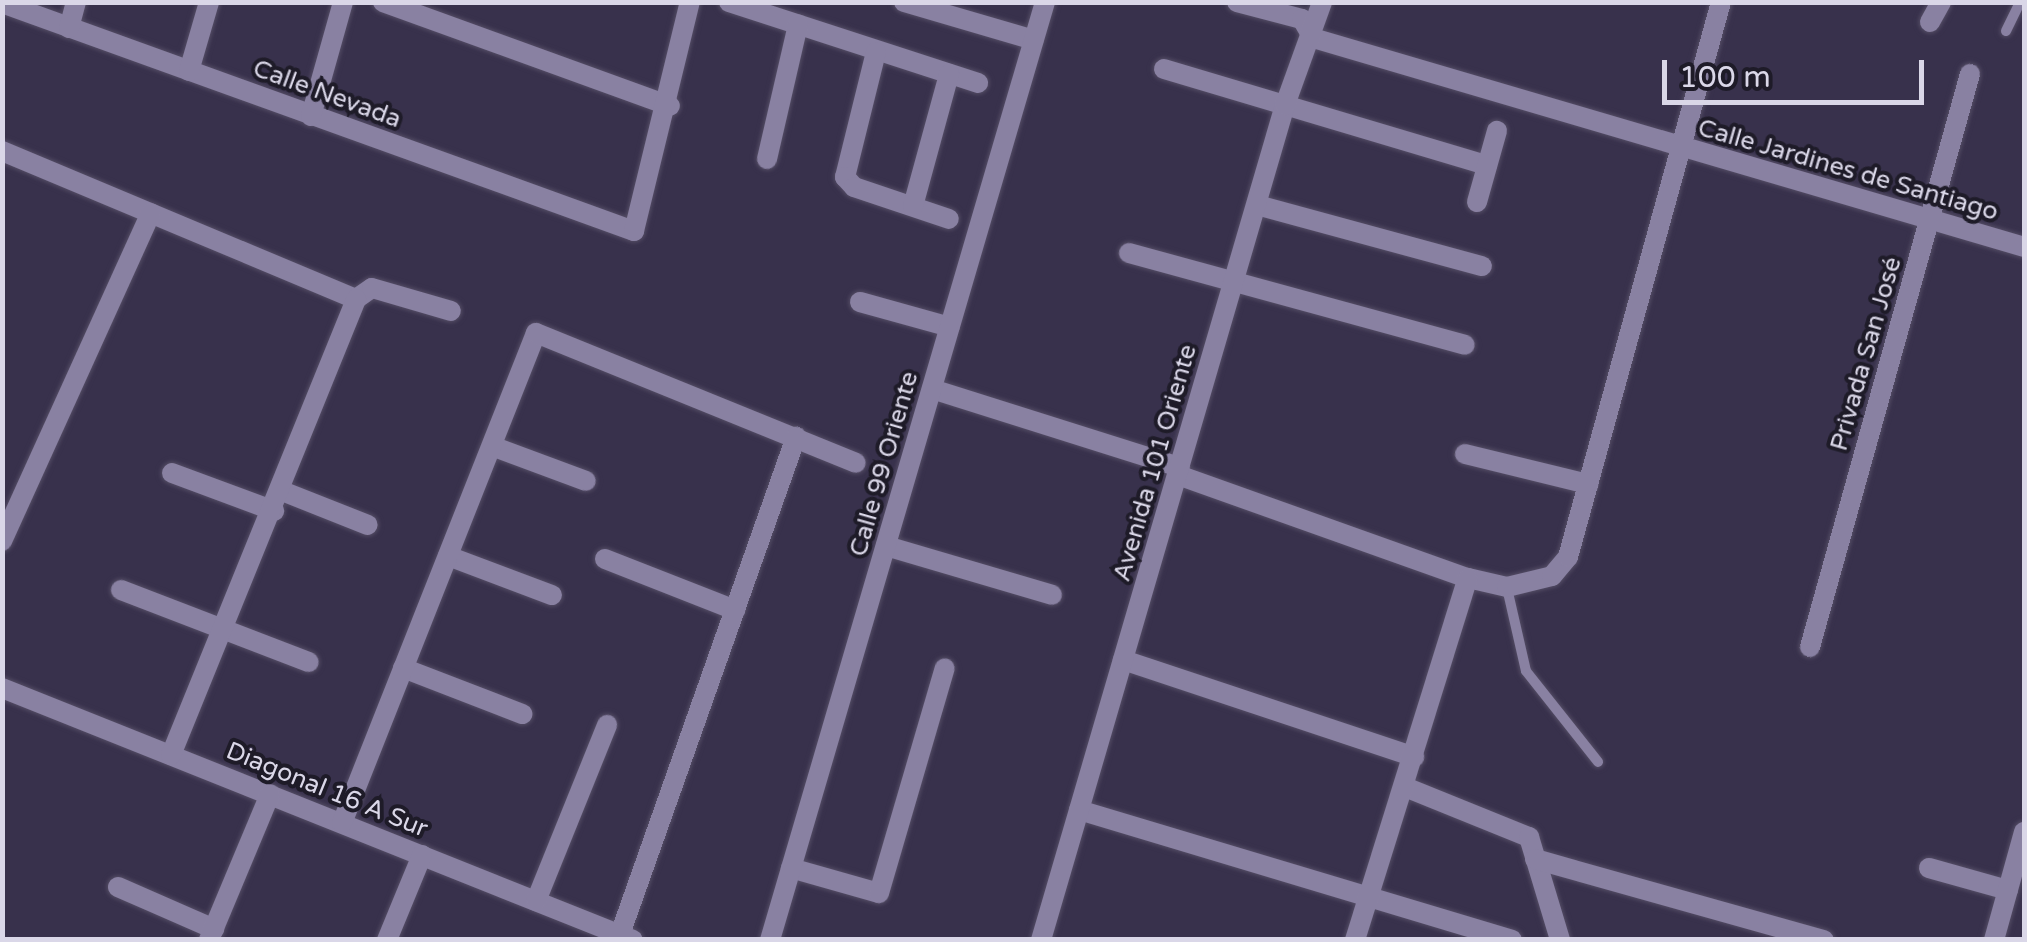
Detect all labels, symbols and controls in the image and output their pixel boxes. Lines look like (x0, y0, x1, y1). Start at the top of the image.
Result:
scale bar (1667, 40, 1930, 102)
street label: Calle Nevada (249, 53, 405, 135)
text: 100 m (1679, 59, 1771, 96)
street label: Calle Jardines de Santiago (1694, 113, 2002, 227)
street label: Privada San José (1824, 254, 1908, 454)
street label: Avenida 101 Oriente (1107, 341, 1203, 585)
street label: Calle 99 Oriente (843, 368, 925, 560)
street label: Diagonal 16 A Sur (222, 736, 432, 844)

